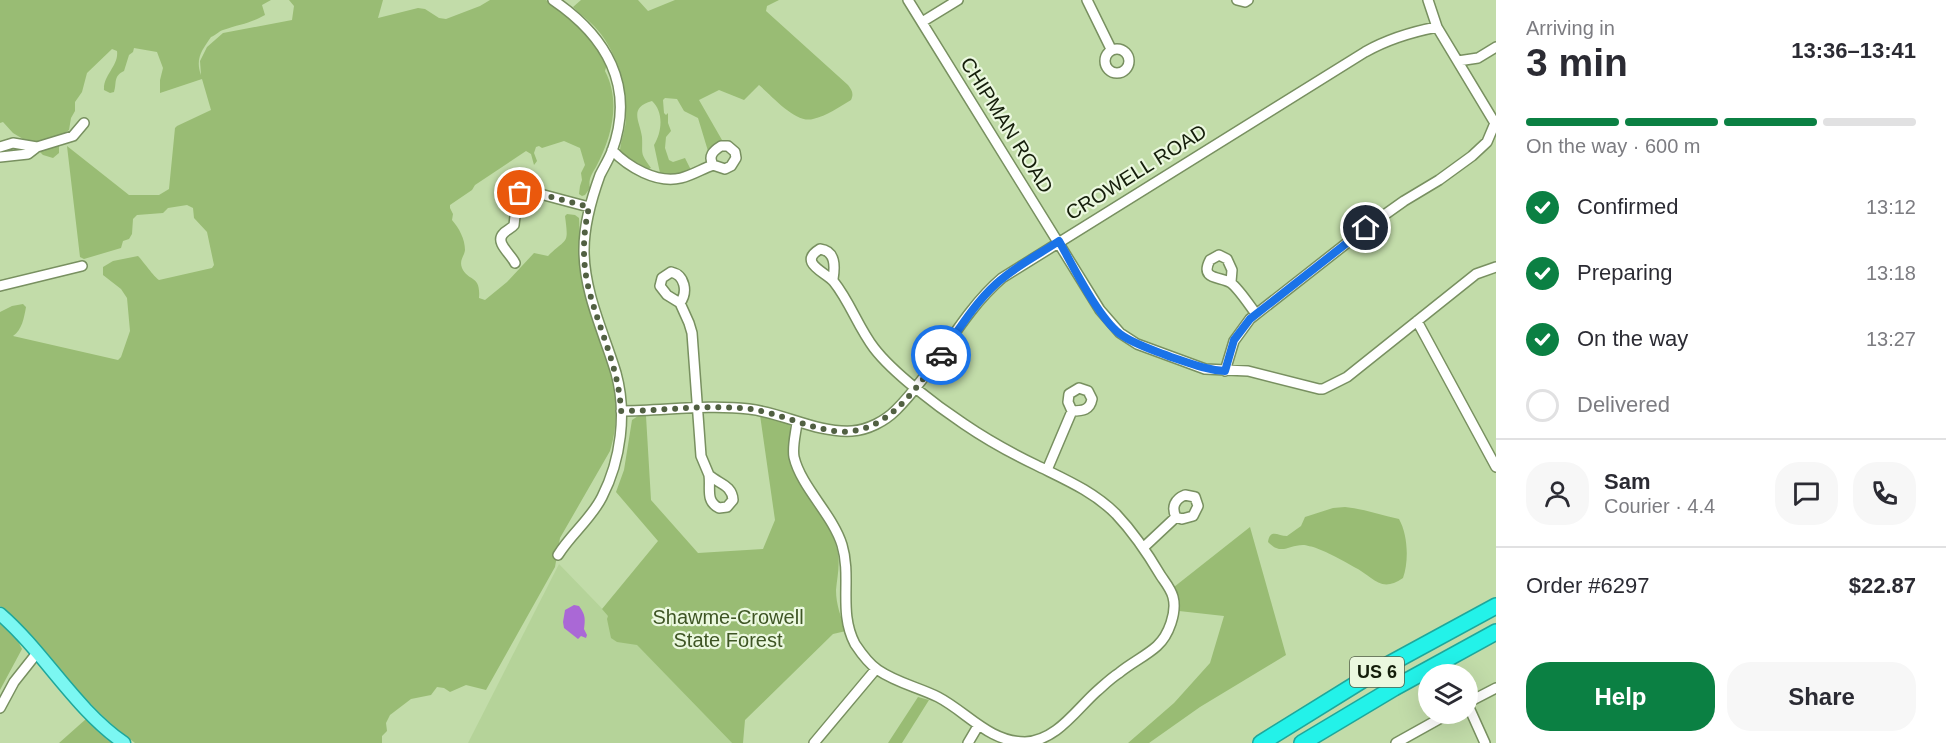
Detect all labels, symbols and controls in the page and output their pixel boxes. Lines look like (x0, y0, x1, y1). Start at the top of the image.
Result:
text: Arriving in (1526, 17, 1615, 39)
text: 13:36–13:41 (1791, 38, 1916, 63)
text: 3 min (1526, 41, 1628, 84)
street label: CHIPMAN ROAD (956, 53, 1058, 197)
street label: CROWELL ROAD (1062, 120, 1210, 224)
text: On the way · 600 m (1526, 135, 1701, 157)
pin (494, 167, 545, 218)
icon: bag (503, 176, 536, 209)
icon: check (1526, 191, 1559, 224)
text: Confirmed (1577, 194, 1678, 219)
text: 13:12 (1866, 196, 1916, 218)
pin (1340, 202, 1391, 253)
icon: home (1349, 211, 1382, 244)
icon: check (1526, 257, 1559, 290)
text: Preparing (1577, 260, 1672, 285)
text: 13:18 (1866, 262, 1916, 284)
icon: check (1526, 323, 1559, 356)
courier (911, 325, 971, 385)
text: On the way (1577, 326, 1688, 351)
text: 13:27 (1866, 328, 1916, 350)
icon: car (925, 339, 958, 372)
text: Delivered (1577, 392, 1670, 417)
button: person (1526, 462, 1589, 525)
button: chat (1775, 462, 1838, 525)
button: phone (1853, 462, 1916, 525)
text: Sam (1604, 469, 1650, 494)
text: Courier · 4.4 (1604, 495, 1715, 517)
text: Order #6297 (1526, 573, 1650, 598)
text: $22.87 (1849, 573, 1916, 598)
park label: Shawme-Crowell State Forest (652, 606, 804, 651)
road number: US 6 (1350, 657, 1404, 687)
button: Help (1526, 662, 1715, 731)
button: Share (1727, 662, 1916, 731)
map controls (1418, 664, 1478, 724)
button: layers (1418, 664, 1478, 724)

